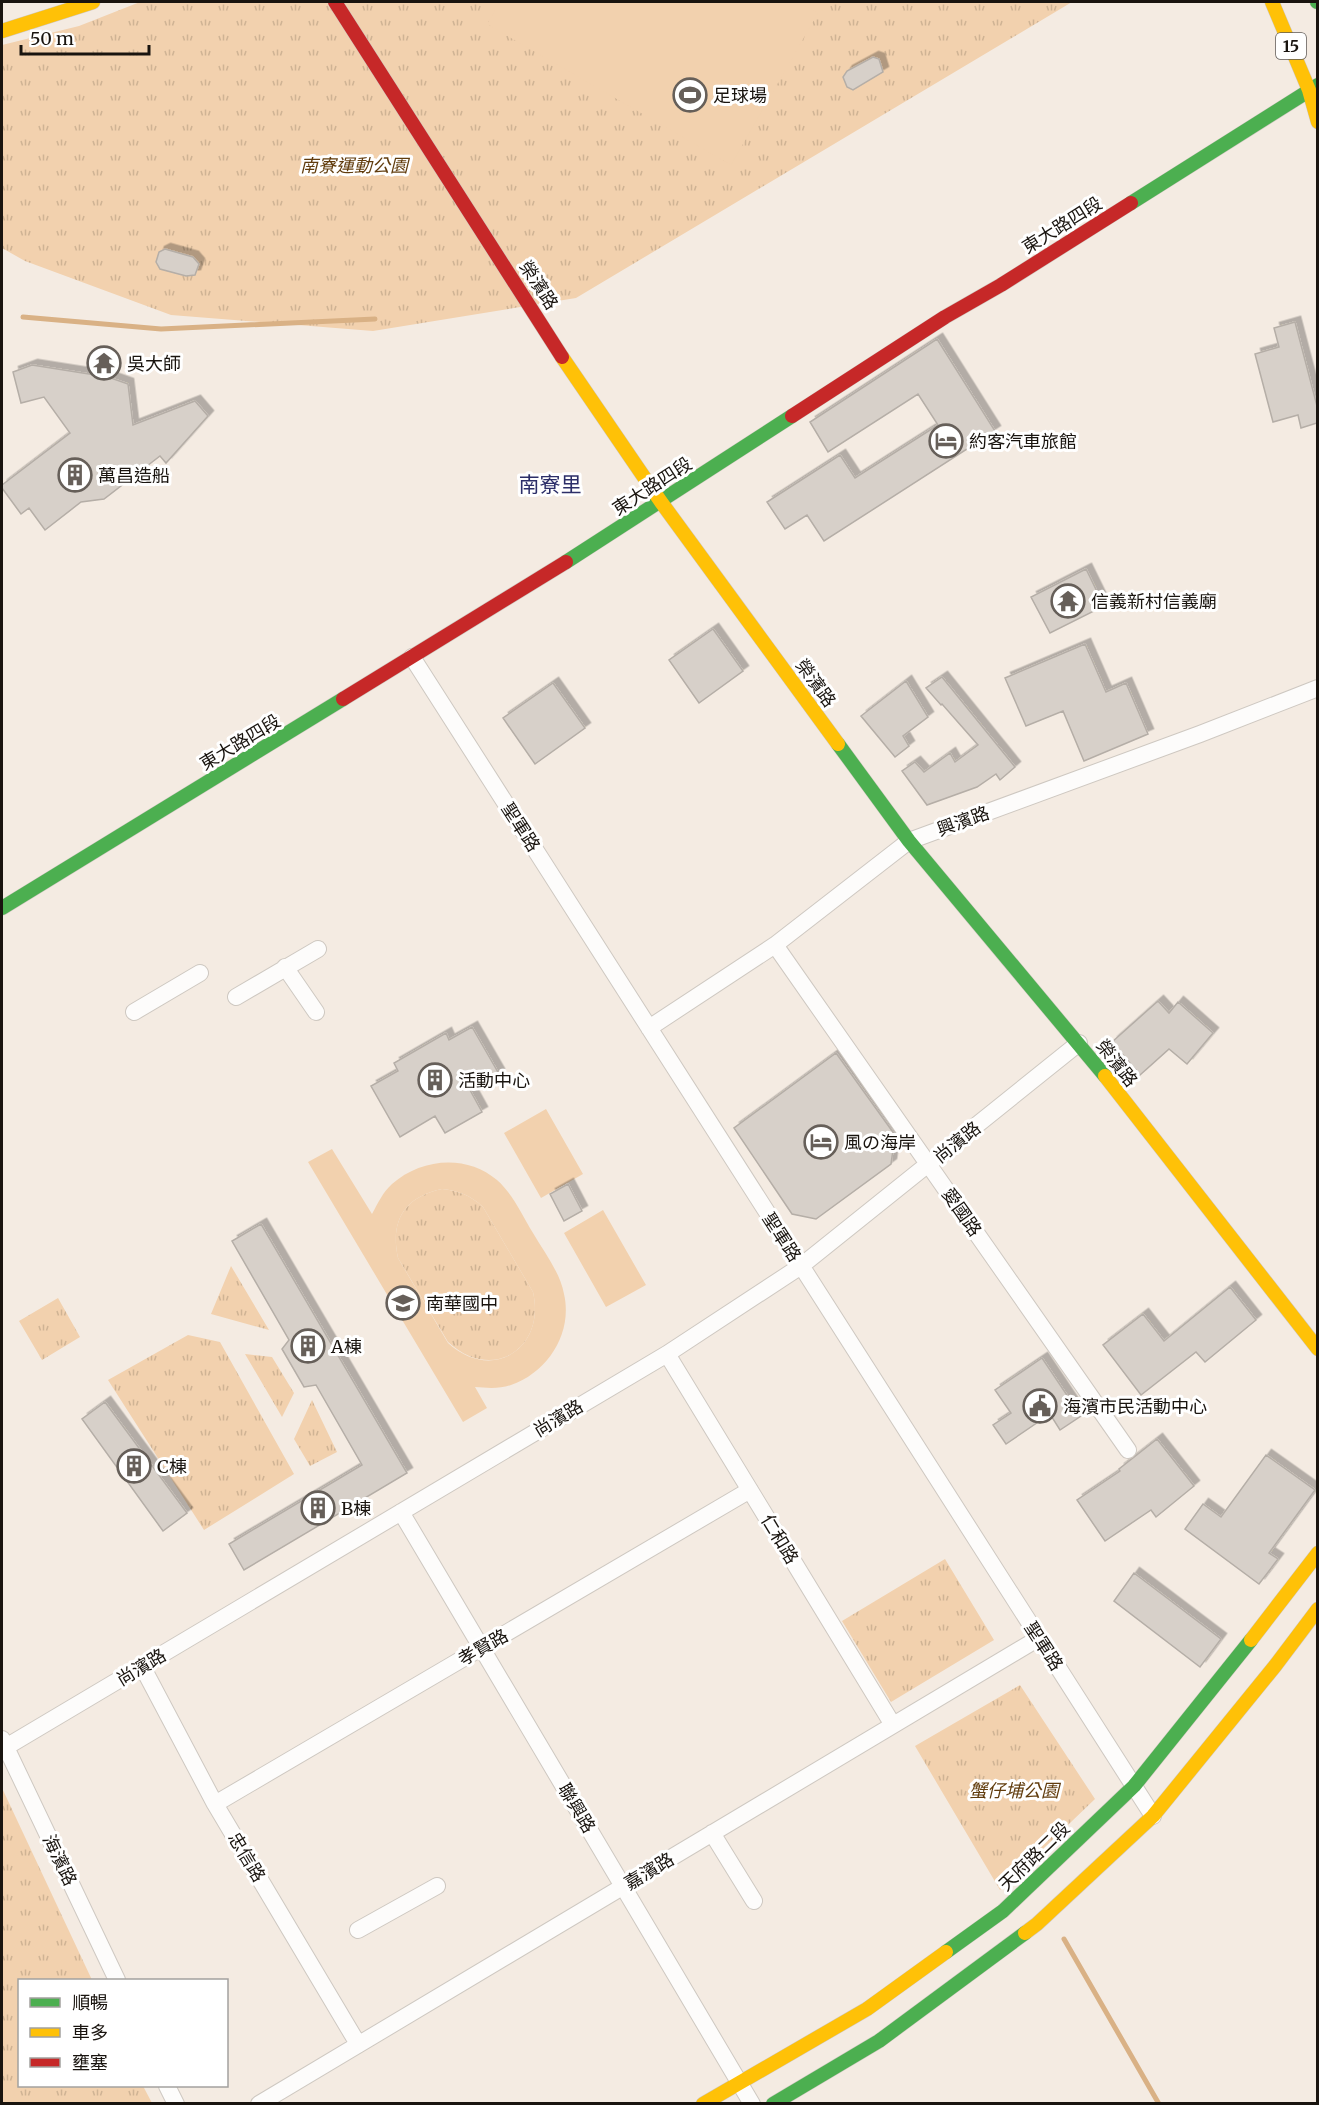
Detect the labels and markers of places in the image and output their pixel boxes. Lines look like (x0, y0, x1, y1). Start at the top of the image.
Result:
sports icon: 足球場 (672, 77, 708, 113)
place label: 足球場 (713, 84, 767, 107)
temple icon: 吳大師 (86, 345, 122, 381)
place label: 吳大師 (127, 352, 181, 375)
hotel icon: 約客汽車旅館 (928, 423, 964, 459)
place label: 約客汽車旅館 (969, 430, 1077, 453)
building icon: 萬昌造船 (57, 457, 93, 493)
place label: 萬昌造船 (98, 464, 170, 487)
temple icon: 信義新村信義廟 (1050, 583, 1086, 619)
place label: 信義新村信義廟 (1091, 590, 1217, 613)
building icon: 活動中心 (417, 1062, 453, 1098)
place label: 活動中心 (458, 1069, 530, 1092)
hotel icon: 風の海岸 (803, 1124, 839, 1160)
place label: 風の海岸 (844, 1131, 916, 1154)
school or university icon: 南華國中 (385, 1285, 421, 1321)
place label: 南華國中 (426, 1292, 498, 1315)
building icon: A棟 (290, 1328, 326, 1364)
place label: A棟 (330, 1335, 362, 1358)
public building icon: 海濱市民活動中心 (1022, 1388, 1058, 1424)
place label: 海濱市民活動中心 (1063, 1395, 1207, 1418)
building icon: C棟 (116, 1448, 152, 1484)
place label: C棟 (157, 1455, 187, 1478)
building icon: B棟 (300, 1490, 336, 1526)
place label: B棟 (341, 1497, 371, 1520)

